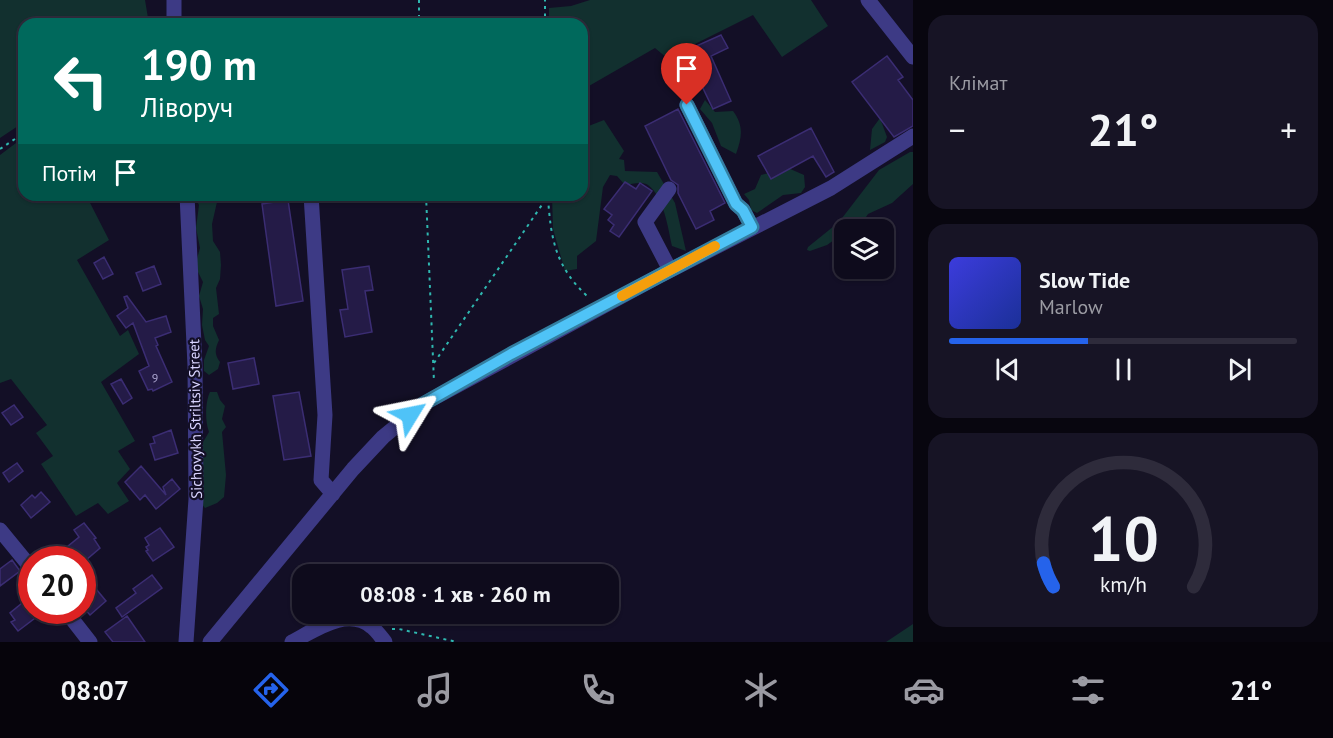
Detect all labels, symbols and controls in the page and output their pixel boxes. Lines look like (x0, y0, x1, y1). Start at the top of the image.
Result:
text: 190 m (141, 37, 257, 92)
icon: left (42, 42, 120, 120)
pin (661, 43, 712, 105)
icon: arrive (670, 52, 703, 85)
text: Клімат (949, 70, 1007, 96)
text: Ліворуч (141, 90, 233, 124)
text: 21° (1088, 100, 1158, 158)
text: − (949, 108, 966, 151)
text: + (1280, 108, 1297, 151)
icon: arrive (109, 156, 142, 189)
text: Потім (42, 159, 97, 187)
map controls (834, 219, 894, 279)
button: layers (834, 219, 894, 279)
text: Slow Tide (1039, 266, 1130, 294)
text: Marlow (1039, 294, 1103, 320)
street label: Sichovykh Striltsiv Street (184, 339, 206, 499)
icon: previous (991, 353, 1024, 386)
icon: pause (1107, 353, 1140, 386)
icon: next (1223, 353, 1256, 386)
house number: 9 (152, 370, 158, 385)
position arrow (378, 383, 442, 447)
text: 10 (1088, 497, 1158, 578)
speed limit sign: 20 (18, 546, 96, 624)
text: km/h (1099, 570, 1146, 598)
text: 08:08 · 1 хв · 260 m (360, 580, 551, 608)
icon: directions (250, 669, 292, 711)
icon: music (414, 669, 456, 711)
icon: phone (577, 669, 619, 711)
icon: climate (740, 669, 782, 711)
icon: car (903, 669, 945, 711)
icon: filters (1067, 669, 1109, 711)
text: 08:07 (61, 673, 129, 707)
text: 21° (1230, 673, 1272, 707)

